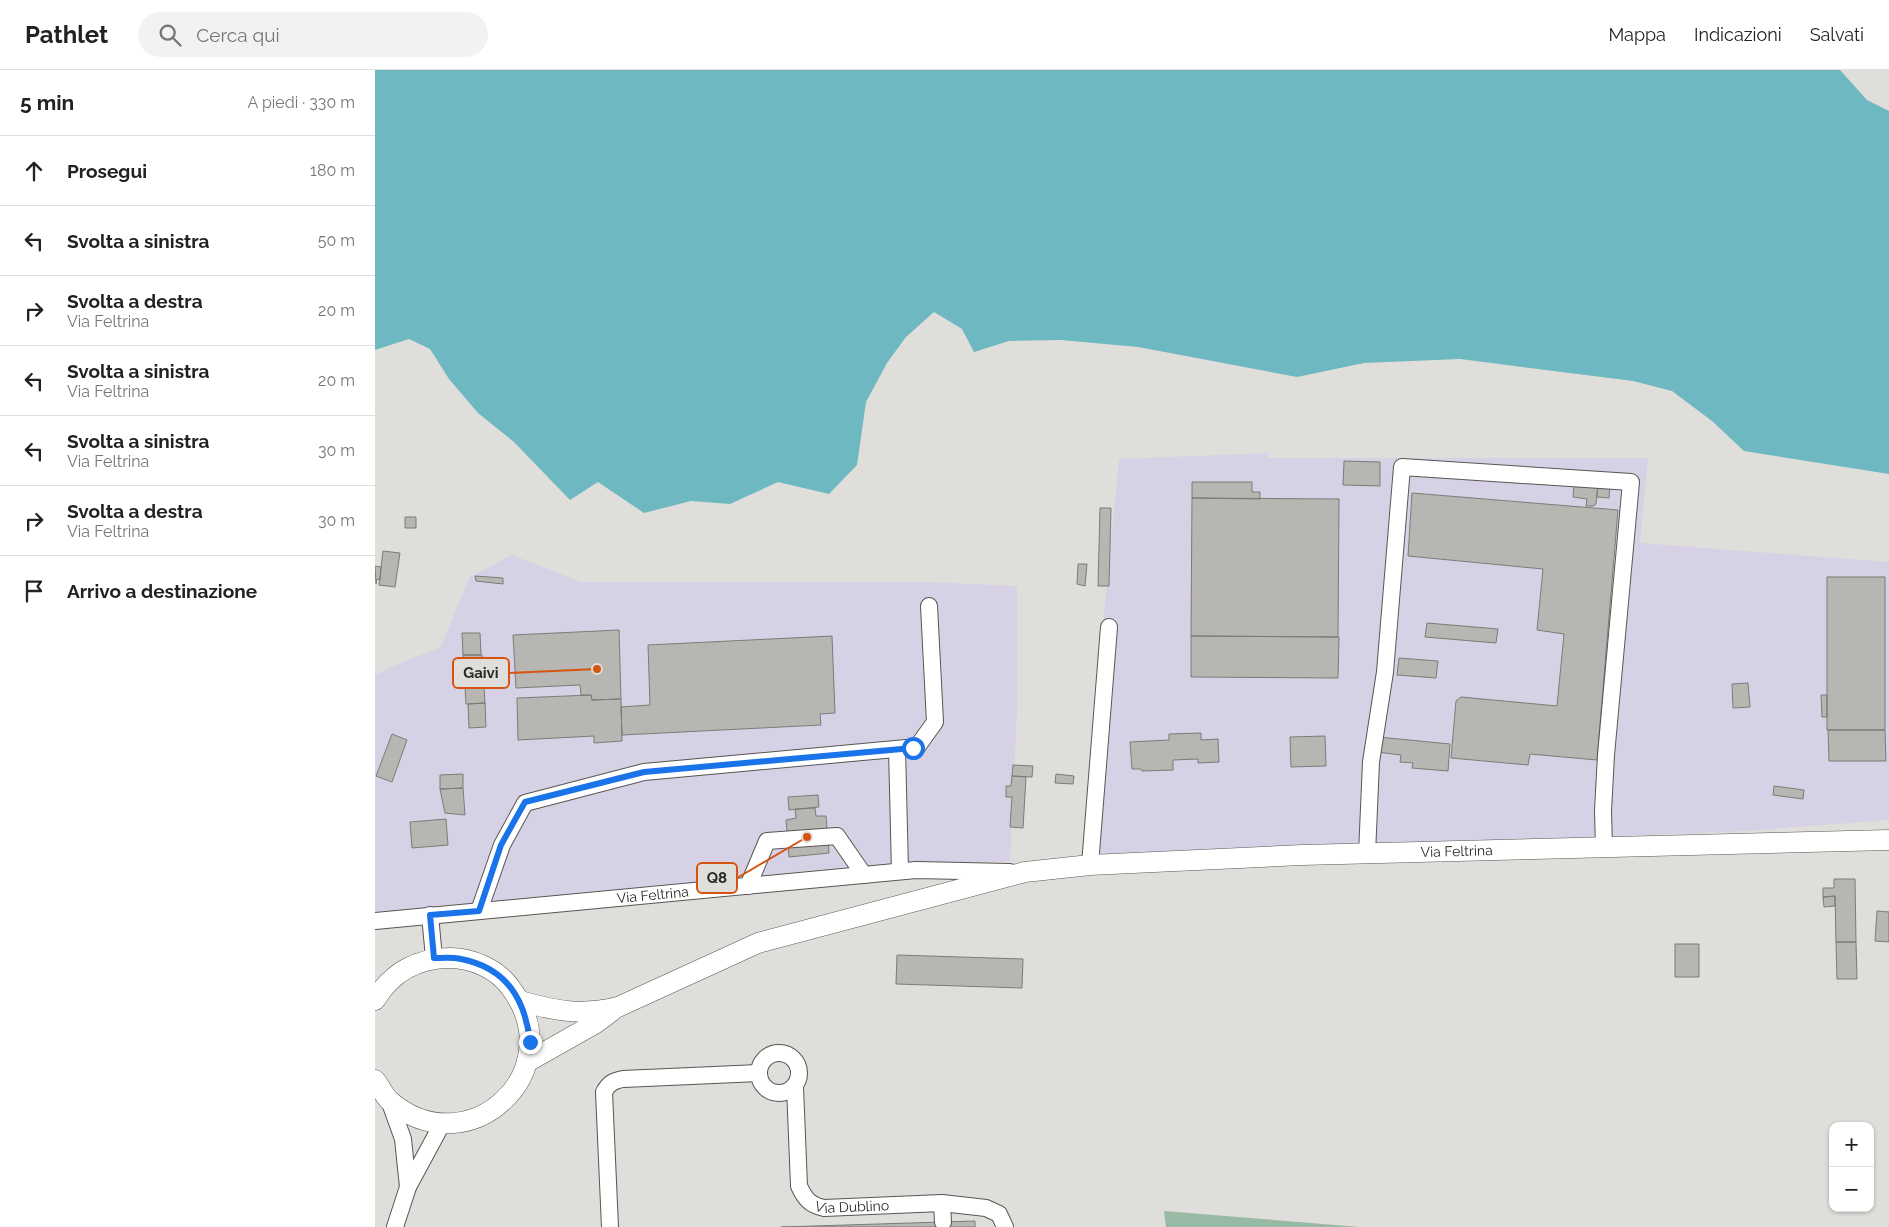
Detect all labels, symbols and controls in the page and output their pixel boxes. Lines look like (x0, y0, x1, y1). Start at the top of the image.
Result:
search box (138, 12, 488, 57)
text: Pathlet (25, 20, 108, 49)
icon: search (156, 21, 184, 49)
text: Cerca qui (196, 24, 280, 46)
text: Mappa (1608, 24, 1666, 45)
text: Indicazioni (1694, 24, 1782, 45)
text: Salvati (1810, 24, 1864, 45)
text: 5 min (20, 90, 74, 115)
text: A piedi · 330 m (248, 93, 355, 112)
icon: ahead (20, 157, 48, 185)
text: Prosegui (67, 160, 147, 182)
text: 180 m (310, 161, 355, 180)
icon: left (20, 227, 48, 255)
text: Svolta a sinistra (67, 230, 209, 252)
text: 50 m (318, 231, 355, 250)
text: Svolta a destra (67, 290, 203, 312)
icon: right (20, 297, 48, 325)
text: 20 m (318, 301, 355, 320)
text: Via Feltrina (67, 312, 149, 331)
text: Svolta a sinistra (67, 360, 209, 382)
icon: left (20, 367, 48, 395)
text: 20 m (318, 371, 355, 390)
text: Via Feltrina (67, 382, 149, 401)
text: Svolta a sinistra (67, 430, 209, 452)
icon: left (20, 437, 48, 465)
text: 30 m (318, 441, 355, 460)
text: Via Feltrina (67, 452, 149, 471)
text: Svolta a destra (67, 500, 203, 522)
icon: right (20, 507, 48, 535)
text: 30 m (318, 511, 355, 530)
text: Via Feltrina (67, 522, 149, 541)
icon: arrive (20, 577, 48, 605)
text: Arrivo a destinazione (67, 580, 257, 602)
callout: Gaivi (453, 658, 509, 688)
text: Gaivi (463, 664, 499, 682)
route start (902, 737, 925, 760)
street label: Via Feltrina (1420, 842, 1493, 860)
callout: Q8 (697, 863, 737, 893)
text: Q8 (707, 869, 727, 887)
street label: Via Feltrina (616, 883, 689, 906)
route end (519, 1031, 542, 1054)
map controls (1829, 1122, 1874, 1212)
button: + (1829, 1122, 1874, 1167)
button: − (1829, 1167, 1874, 1212)
street label: Via Dublino (813, 1197, 889, 1216)

